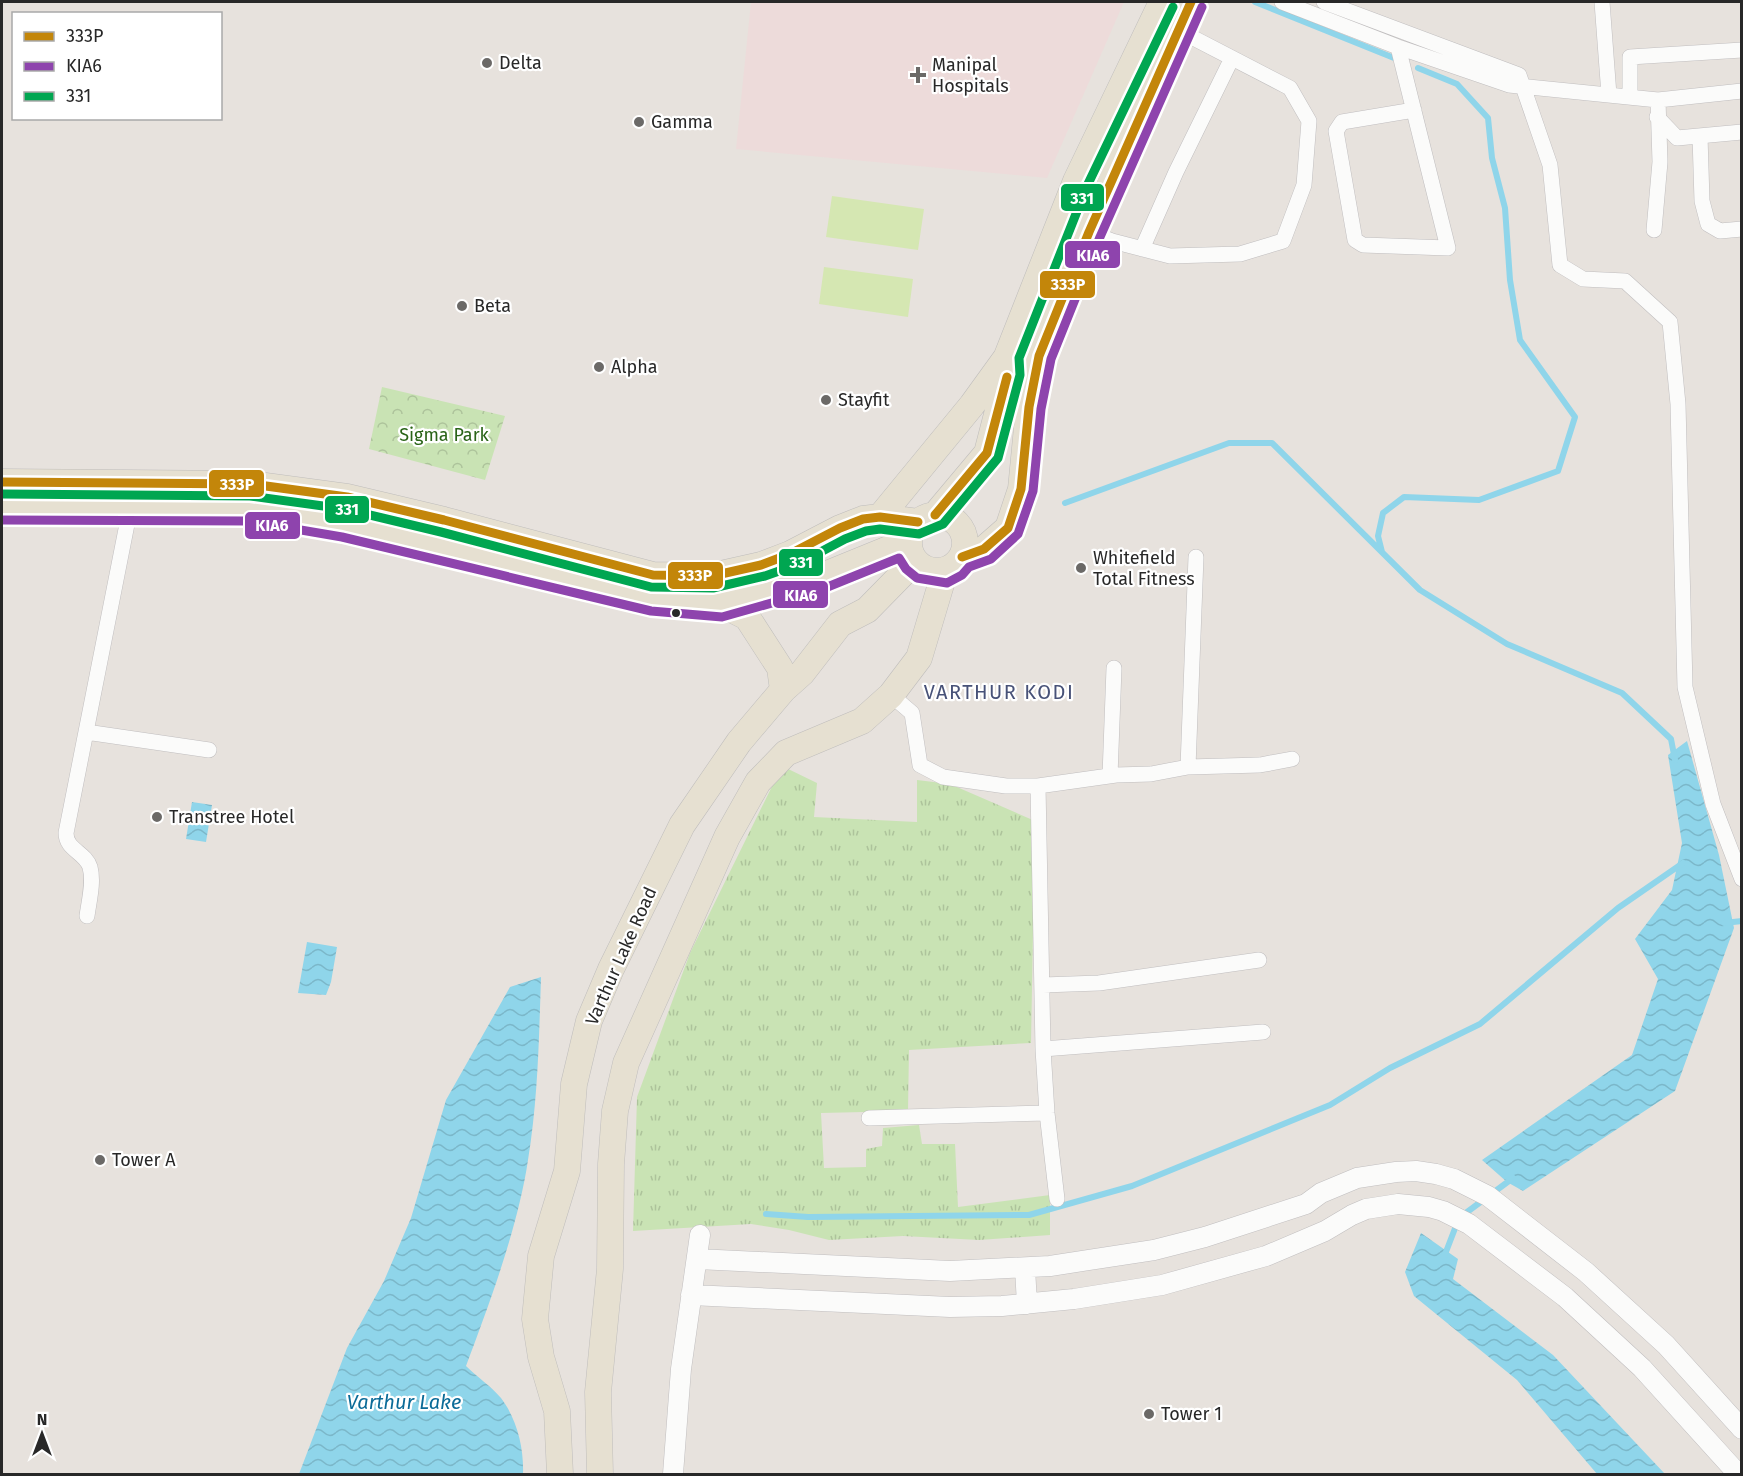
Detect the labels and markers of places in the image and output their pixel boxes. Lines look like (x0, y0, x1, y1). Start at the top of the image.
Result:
place label: Delta (499, 52, 542, 74)
place label: Manipal Hospitals (932, 54, 1009, 97)
marker: Delta (480, 56, 494, 70)
marker: Manipal Hospitals (909, 66, 927, 84)
place label: Gamma (651, 111, 713, 133)
marker: Gamma (632, 115, 646, 129)
place label: Beta (474, 295, 511, 317)
marker: Beta (455, 299, 469, 313)
place label: Alpha (611, 356, 658, 378)
marker: Alpha (592, 360, 606, 374)
place label: Stayfit (838, 389, 890, 411)
marker: Stayfit (819, 393, 833, 407)
place label: Whitefield Total Fitness (1093, 547, 1195, 590)
marker: Whitefield Total Fitness (1074, 561, 1088, 575)
unlabelled marker (670, 607, 682, 619)
place label: Transtree Hotel (169, 806, 294, 828)
marker: Transtree Hotel (150, 810, 164, 824)
place label: Tower A (112, 1149, 176, 1171)
marker: Tower A (93, 1153, 107, 1167)
place label: Tower 1 (1161, 1403, 1222, 1425)
marker: Tower 1 (1142, 1407, 1156, 1421)

